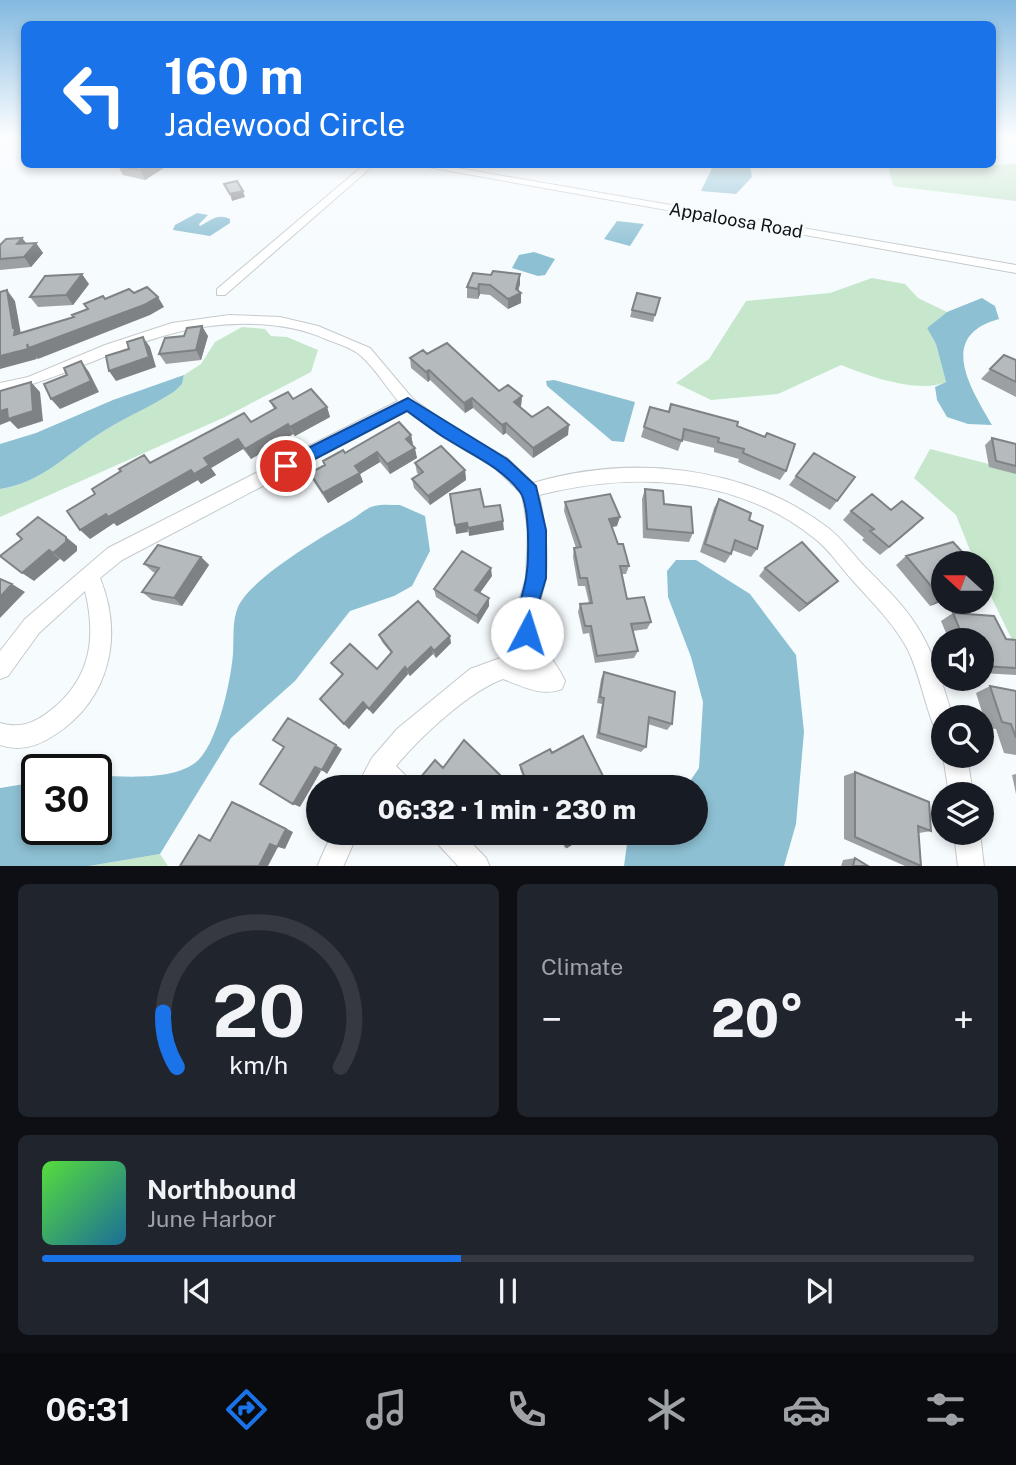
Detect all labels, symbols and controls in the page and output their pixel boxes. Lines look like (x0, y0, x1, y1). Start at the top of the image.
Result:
text: 160 m (164, 47, 304, 105)
icon: left (49, 49, 140, 140)
text: Jadewood Circle (164, 106, 405, 143)
street label: Appaloosa Road (667, 198, 805, 242)
pin (256, 436, 316, 496)
icon: arrive (267, 447, 305, 485)
north arrow (931, 551, 994, 614)
map controls (931, 551, 994, 845)
position arrow (490, 596, 564, 670)
button: sound (931, 628, 994, 691)
button: search (931, 705, 994, 768)
speed limit sign: 30 (21, 754, 112, 845)
button: layers (931, 782, 994, 845)
text: 06:32 · 1 min · 230 m (378, 794, 636, 825)
text: Climate (541, 953, 623, 980)
text: 20 (212, 968, 305, 1053)
text: 20° (711, 988, 804, 1049)
text: − (541, 997, 562, 1042)
text: + (953, 997, 974, 1042)
text: km/h (229, 1049, 288, 1079)
text: Northbound (147, 1174, 296, 1205)
text: June Harbor (147, 1205, 276, 1232)
icon: previous (178, 1272, 216, 1310)
icon: pause (489, 1272, 527, 1310)
icon: next (800, 1272, 838, 1310)
icon: directions (222, 1385, 271, 1434)
icon: music (362, 1385, 411, 1434)
icon: phone (502, 1385, 551, 1434)
icon: climate (642, 1385, 691, 1434)
icon: car (782, 1385, 831, 1434)
icon: filters (921, 1385, 970, 1434)
text: 06:31 (45, 1391, 131, 1428)

